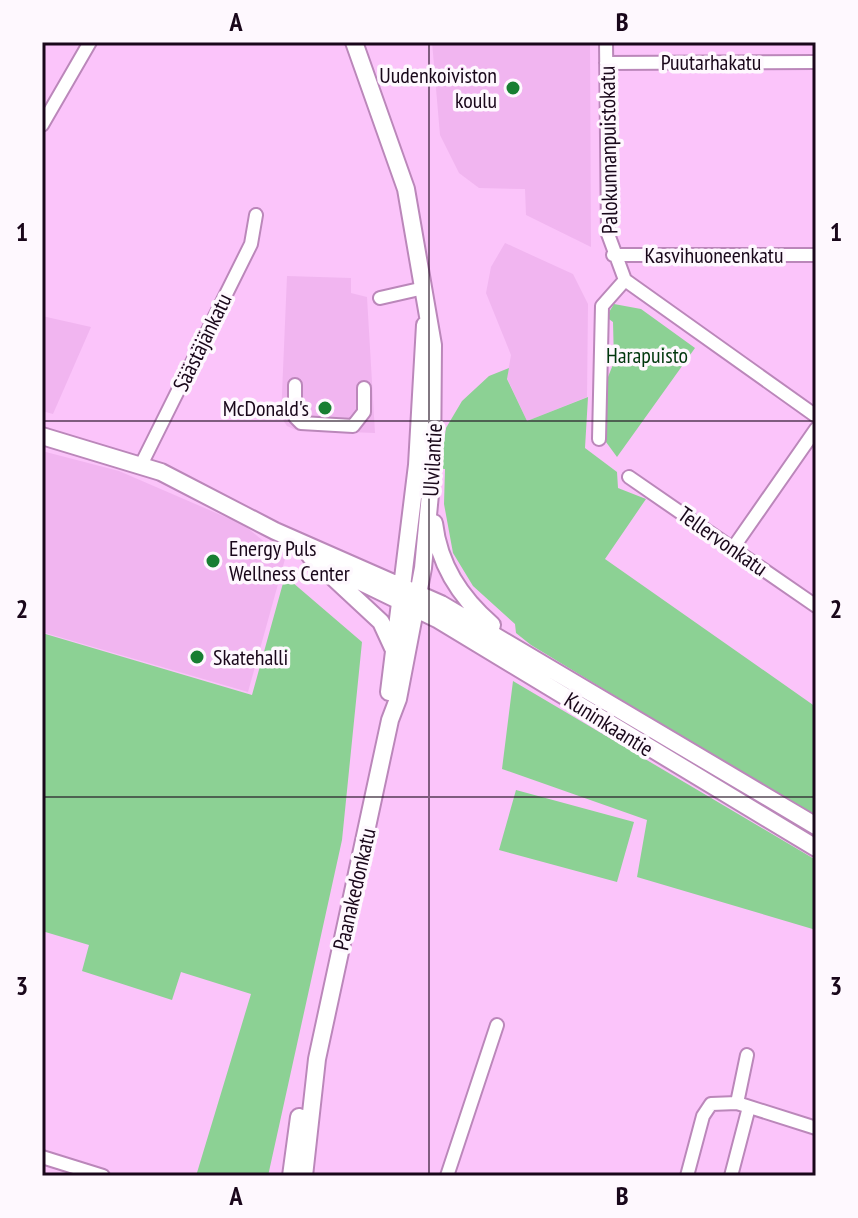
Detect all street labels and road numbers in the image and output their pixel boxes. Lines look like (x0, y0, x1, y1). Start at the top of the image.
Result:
street label: Puutarhakatu (661, 48, 761, 76)
street label: Palokunnanpuistokatu (593, 66, 623, 234)
street label: Kasvihuoneenkatu (645, 241, 783, 269)
street label: Säästäjänkatu (166, 288, 238, 396)
street label: Ulvilantie (416, 423, 448, 497)
street label: Tellervonkatu (673, 500, 773, 582)
street label: Kuninkaantie (559, 686, 659, 762)
street label: Paanakedonkatu (326, 825, 382, 953)

